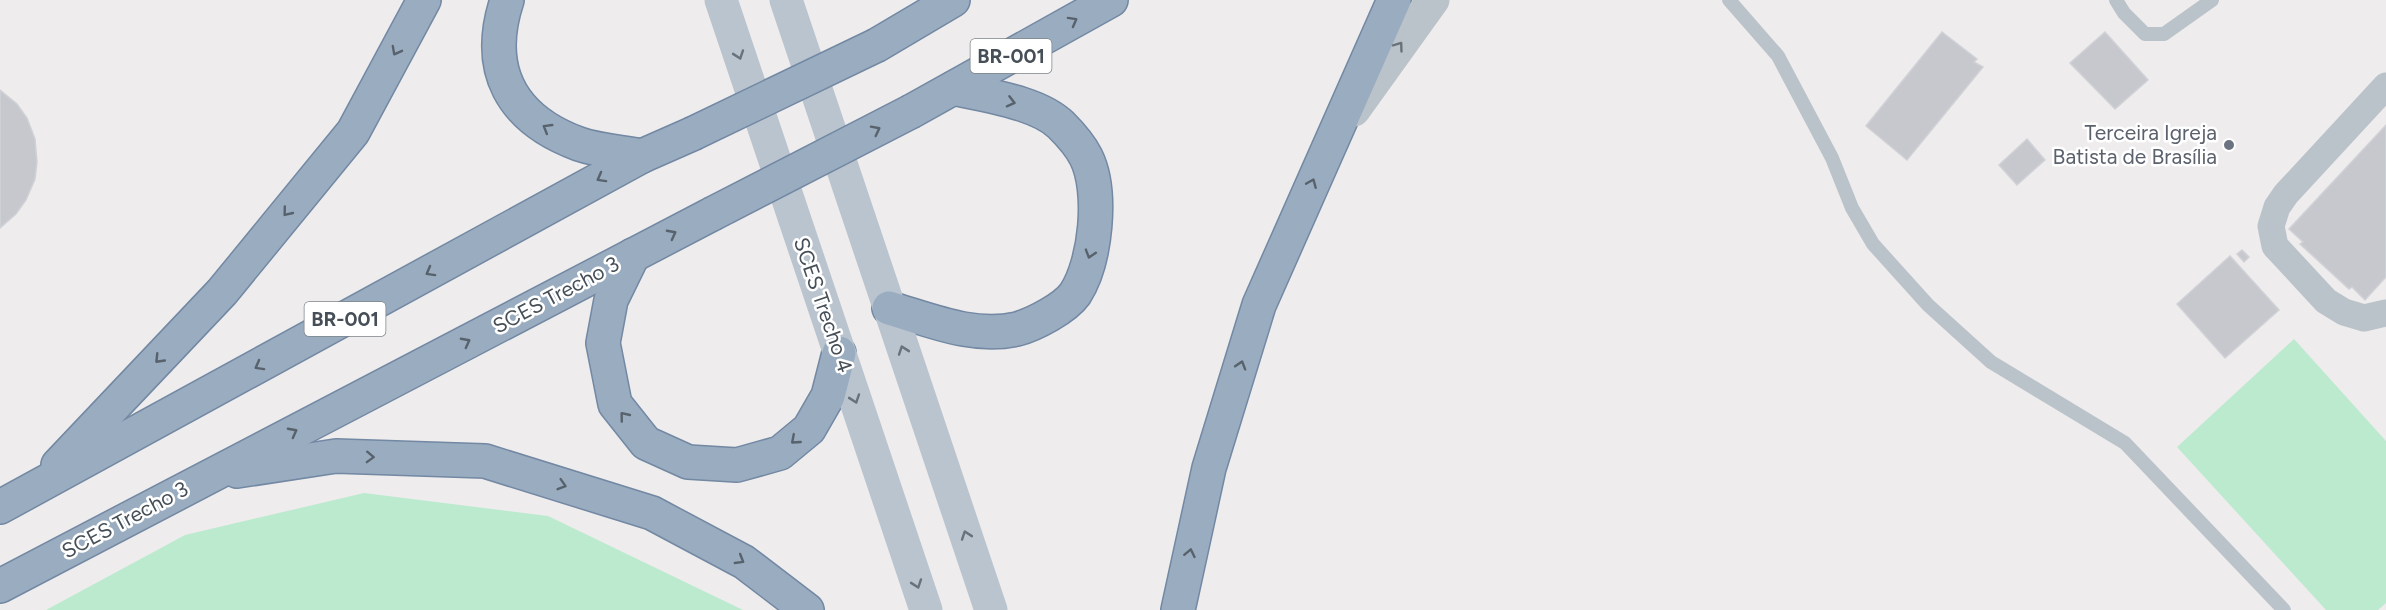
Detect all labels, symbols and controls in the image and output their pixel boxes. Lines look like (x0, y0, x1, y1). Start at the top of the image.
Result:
one-way arrow (1067, 17, 1077, 28)
road number: BR-001 (970, 39, 1052, 73)
one-way arrow (1392, 42, 1403, 53)
one-way arrow (392, 45, 403, 56)
one-way arrow (732, 49, 745, 60)
one-way arrow (1006, 95, 1016, 108)
place label: Terceira Igreja Batista de Brasília (2053, 120, 2217, 169)
one-way arrow (543, 124, 553, 135)
one-way arrow (870, 125, 881, 137)
marker: Terceira Igreja Batista de Brasília (2222, 138, 2236, 152)
one-way arrow (597, 171, 607, 182)
one-way arrow (1305, 179, 1317, 190)
one-way arrow (283, 205, 294, 216)
one-way arrow (666, 230, 677, 242)
street label: SCES Trecho 4 (789, 234, 858, 376)
one-way arrow (1085, 248, 1097, 259)
street label: SCES Trecho 3 (488, 251, 623, 338)
one-way arrow (426, 265, 437, 276)
road number: BR-001 (304, 302, 386, 336)
one-way arrow (460, 338, 471, 349)
one-way arrow (898, 345, 911, 356)
one-way arrow (155, 352, 166, 362)
one-way arrow (255, 359, 266, 370)
one-way arrow (1234, 360, 1246, 371)
one-way arrow (848, 394, 860, 404)
one-way arrow (621, 411, 632, 422)
one-way arrow (287, 428, 298, 439)
one-way arrow (791, 433, 802, 444)
one-way arrow (366, 450, 375, 463)
street label: SCES Trecho 3 (57, 476, 192, 563)
one-way arrow (556, 478, 567, 490)
one-way arrow (961, 530, 973, 541)
one-way arrow (1183, 548, 1196, 558)
one-way arrow (734, 553, 744, 565)
one-way arrow (910, 578, 923, 589)

